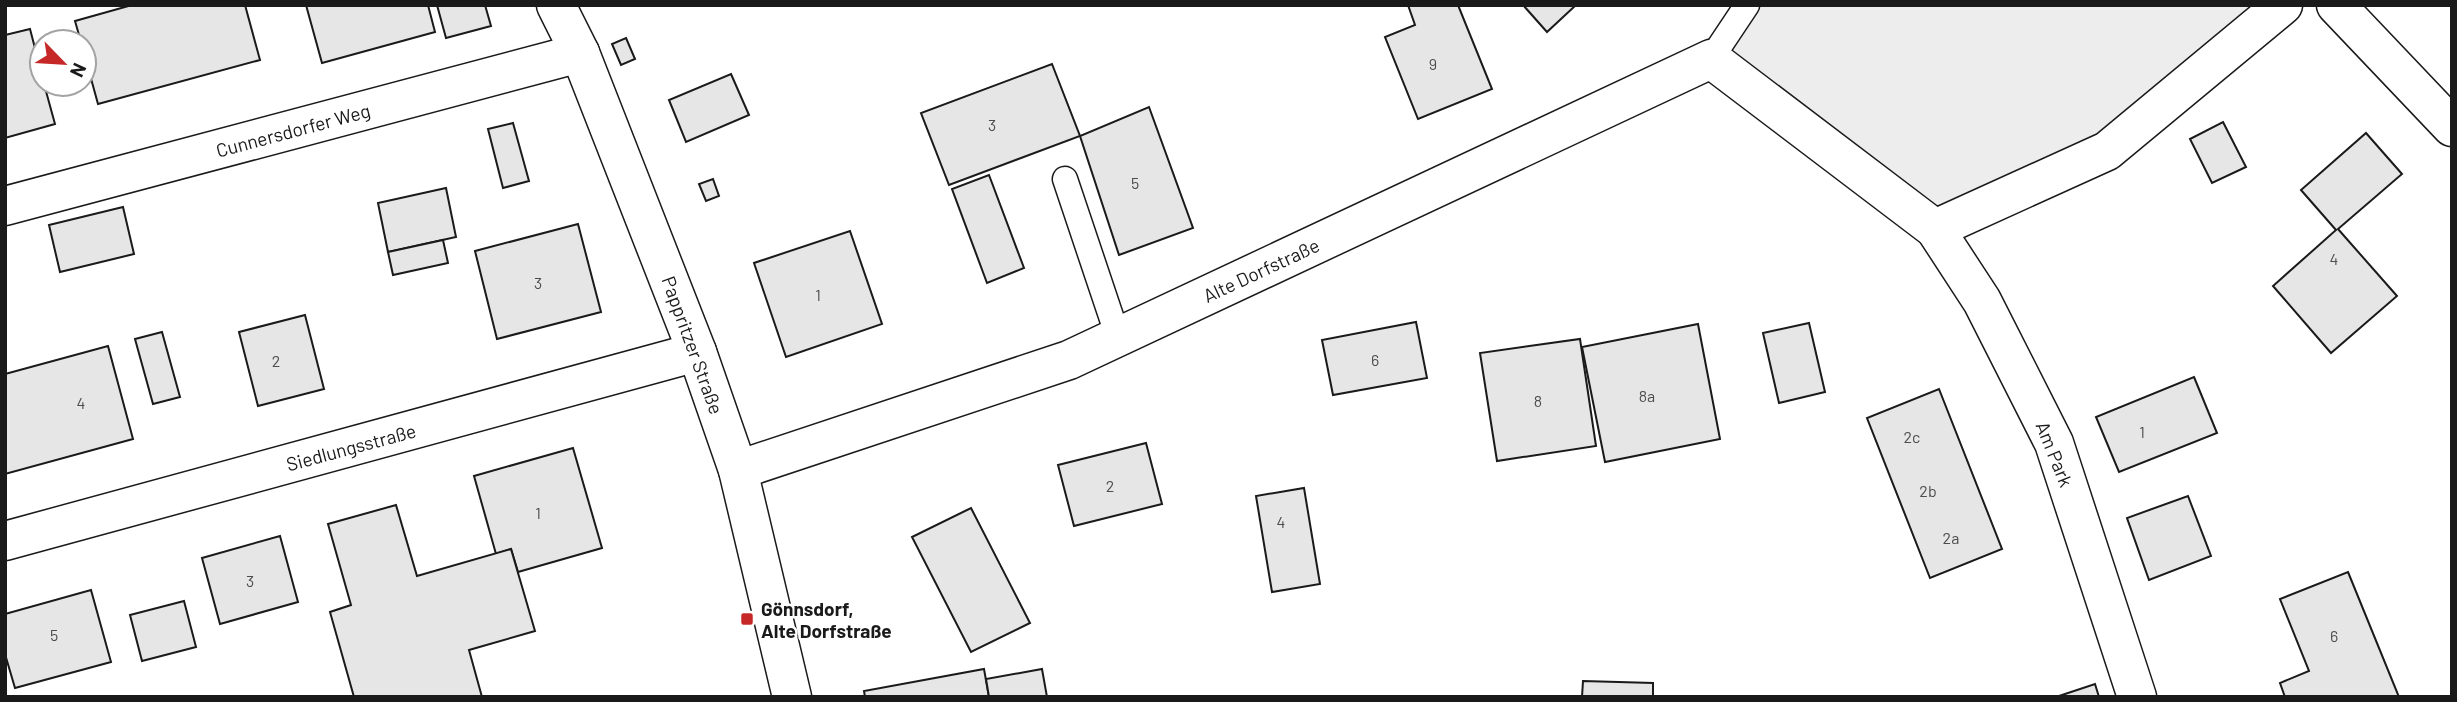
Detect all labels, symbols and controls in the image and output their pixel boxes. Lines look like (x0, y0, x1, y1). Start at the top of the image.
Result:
north arrow (28, 28, 98, 98)
house number: 9 (1429, 54, 1437, 73)
text: N (66, 60, 92, 81)
street label: Cunnersdorfer Weg (213, 98, 373, 162)
house number: 3 (988, 115, 996, 134)
house number: 5 (1131, 173, 1139, 192)
street label: Alte Dorfstraße (1199, 233, 1323, 307)
house number: 4 (2330, 249, 2338, 268)
house number: 3 (534, 273, 542, 292)
street label: Pappritzer Straße (657, 273, 729, 417)
house number: 1 (815, 285, 821, 304)
house number: 6 (1371, 350, 1379, 369)
house number: 2 (272, 351, 280, 370)
house number: 8a (1639, 386, 1655, 405)
house number: 8 (1534, 391, 1542, 410)
house number: 4 (77, 393, 85, 412)
street label: Am Park (2032, 418, 2078, 490)
street label: Siedlungsstraße (284, 419, 418, 475)
house number: 1 (2139, 422, 2145, 441)
house number: 2c (1904, 427, 1920, 446)
house number: 2 (1106, 476, 1114, 495)
house number: 2b (1919, 481, 1937, 500)
house number: 1 (535, 503, 541, 522)
house number: 4 (1277, 512, 1285, 531)
house number: 2a (1943, 528, 1959, 547)
house number: 3 (246, 571, 254, 590)
place label: Gönnsdorf, Alte Dorfstraße (761, 597, 892, 642)
marker: Gönnsdorf, Alte Dorfstraße (739, 611, 755, 627)
house number: 5 (50, 625, 58, 644)
house number: 6 (2330, 626, 2338, 645)

